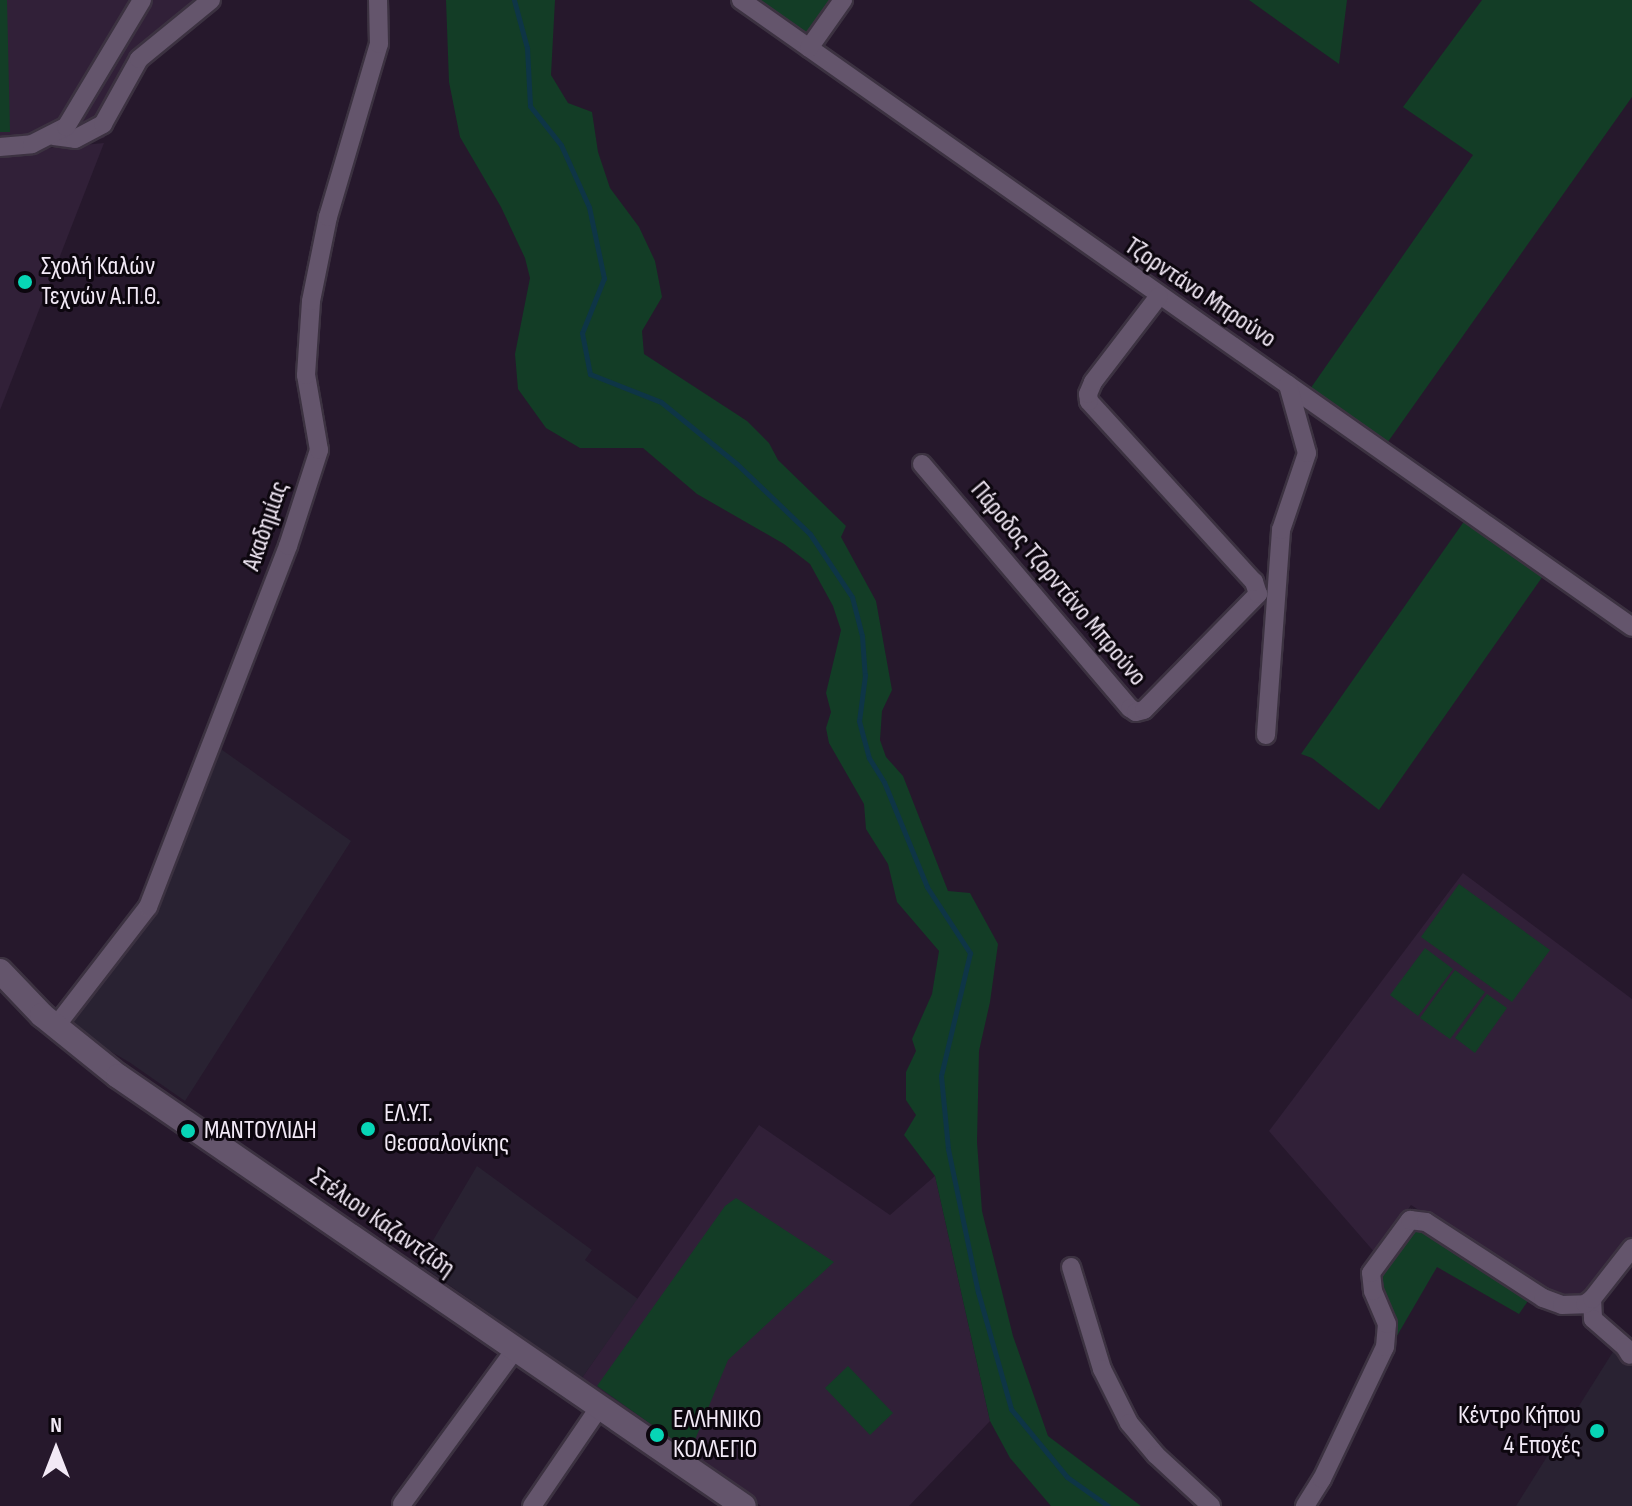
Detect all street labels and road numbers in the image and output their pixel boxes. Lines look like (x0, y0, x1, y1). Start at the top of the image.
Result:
street label: Τζορντάνο Μπρούνο (1118, 231, 1282, 355)
street label: Πάροδος Τζορντάνο Μπρούνο (963, 475, 1153, 693)
street label: Ακαδημίας (236, 477, 296, 575)
street label: Στέλιου Καζαντζίδη (303, 1161, 461, 1285)

